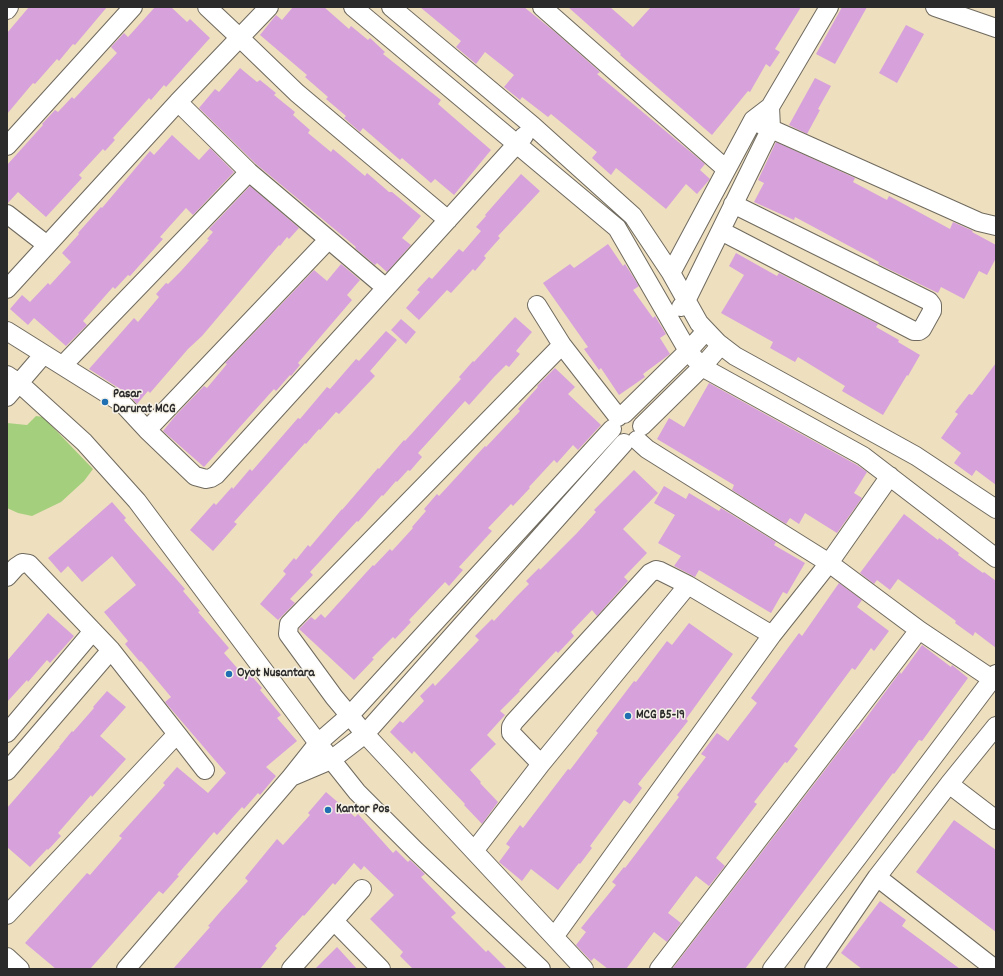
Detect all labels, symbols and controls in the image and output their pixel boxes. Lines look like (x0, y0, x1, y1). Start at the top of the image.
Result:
place label: Pasar Darurat MCG (113, 387, 176, 418)
marker: Pasar Darurat MCG (100, 397, 110, 407)
place label: Oyot Nusantara (237, 666, 315, 682)
marker: Oyot Nusantara (224, 669, 234, 679)
place label: MCG B5-19 (636, 708, 685, 724)
marker: MCG B5-19 (623, 711, 633, 721)
place label: Kantor Pos (336, 802, 390, 818)
marker: Kantor Pos (323, 805, 333, 815)

